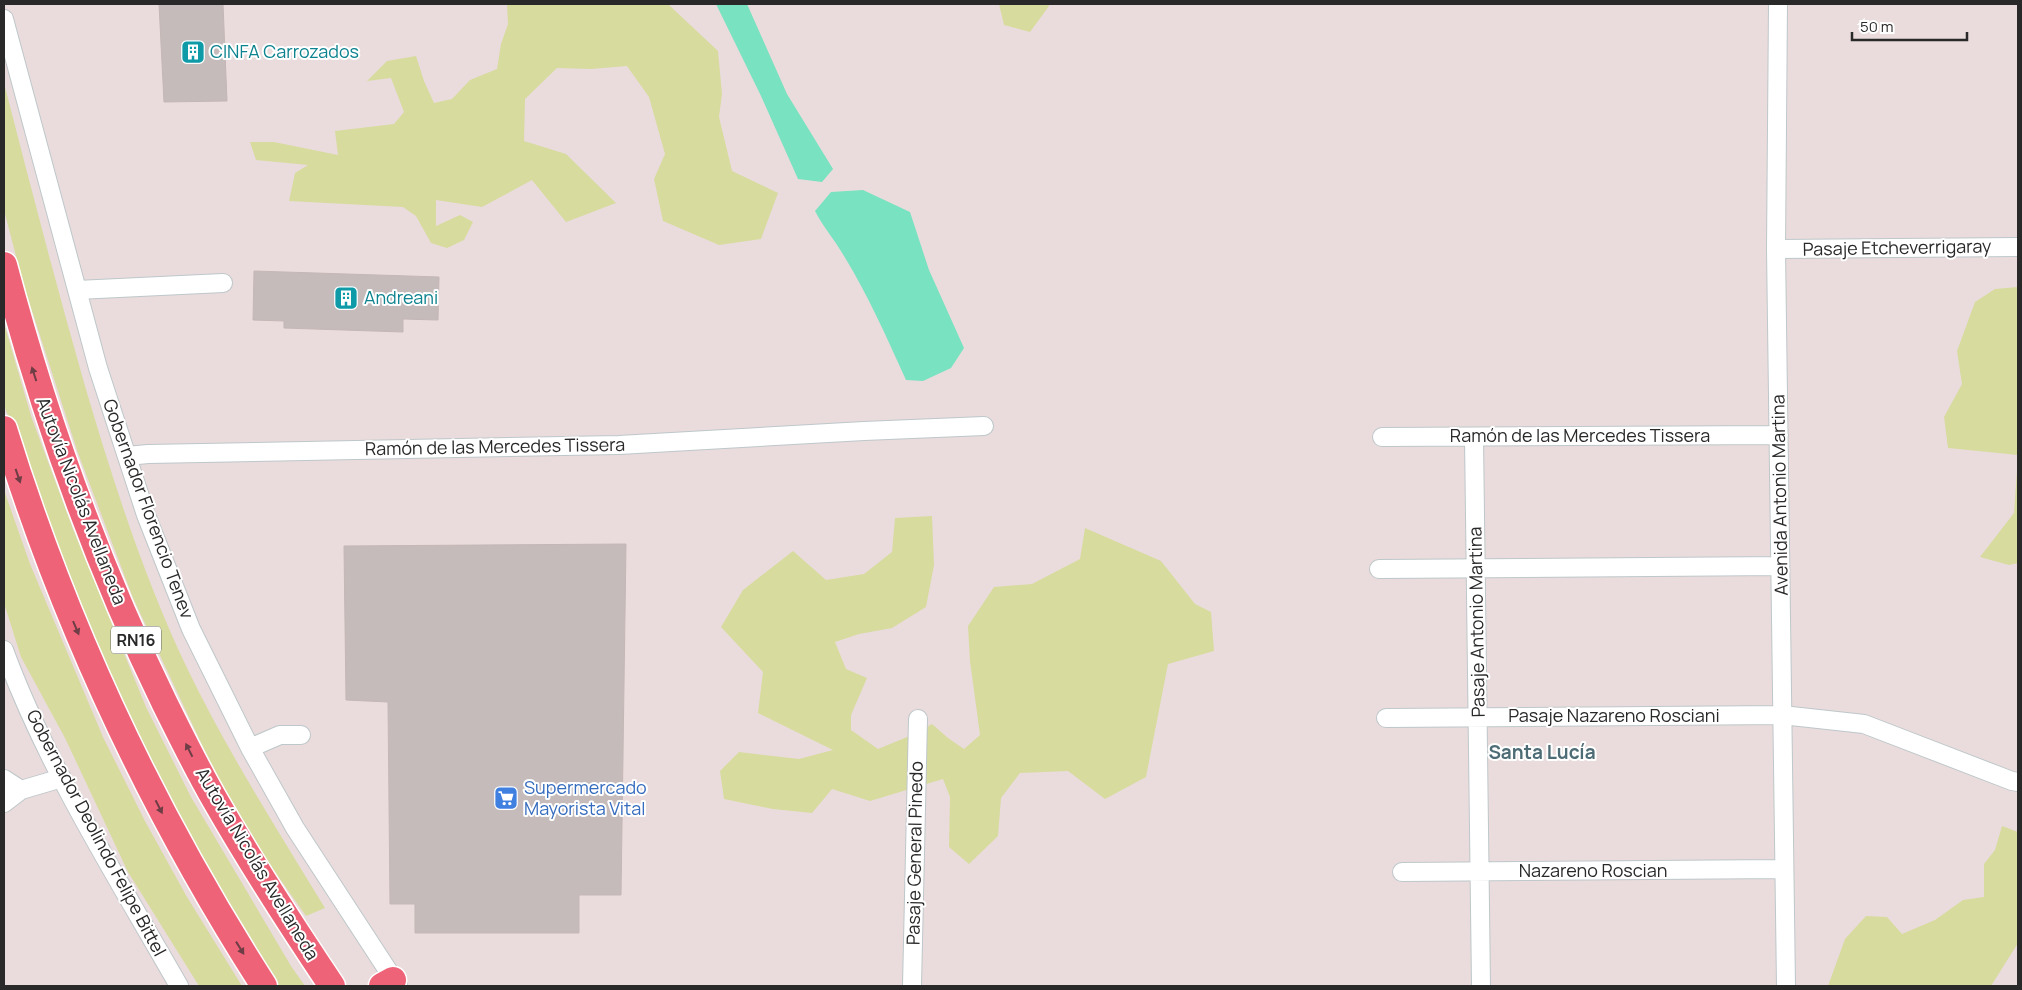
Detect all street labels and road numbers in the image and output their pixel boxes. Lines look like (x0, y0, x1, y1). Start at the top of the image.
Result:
street label: Pasaje Etcheverrigaray (1802, 233, 1992, 261)
street label: Autovía Nicolás Avellaneda (31, 393, 133, 608)
street label: Avenida Antonio Martina (1765, 394, 1793, 596)
street label: Gobernador Florencio Tenev (98, 396, 200, 622)
street label: Ramón de las Mercedes Tissera (1450, 423, 1710, 447)
street label: Ramón de las Mercedes Tissera (365, 432, 625, 460)
street label: Pasaje Antonio Martina (1462, 526, 1490, 718)
road number: RN16 (111, 626, 161, 654)
street label: Pasaje Nazareno Rosciani (1508, 703, 1720, 727)
street label: Gobernador Deolindo Felipe Bittel (21, 705, 172, 960)
street label: Pasaje General Pinedo (900, 761, 928, 945)
street label: Autovía Nicolás Avellaneda (191, 763, 325, 964)
street label: Nazareno Roscian (1519, 858, 1667, 882)

